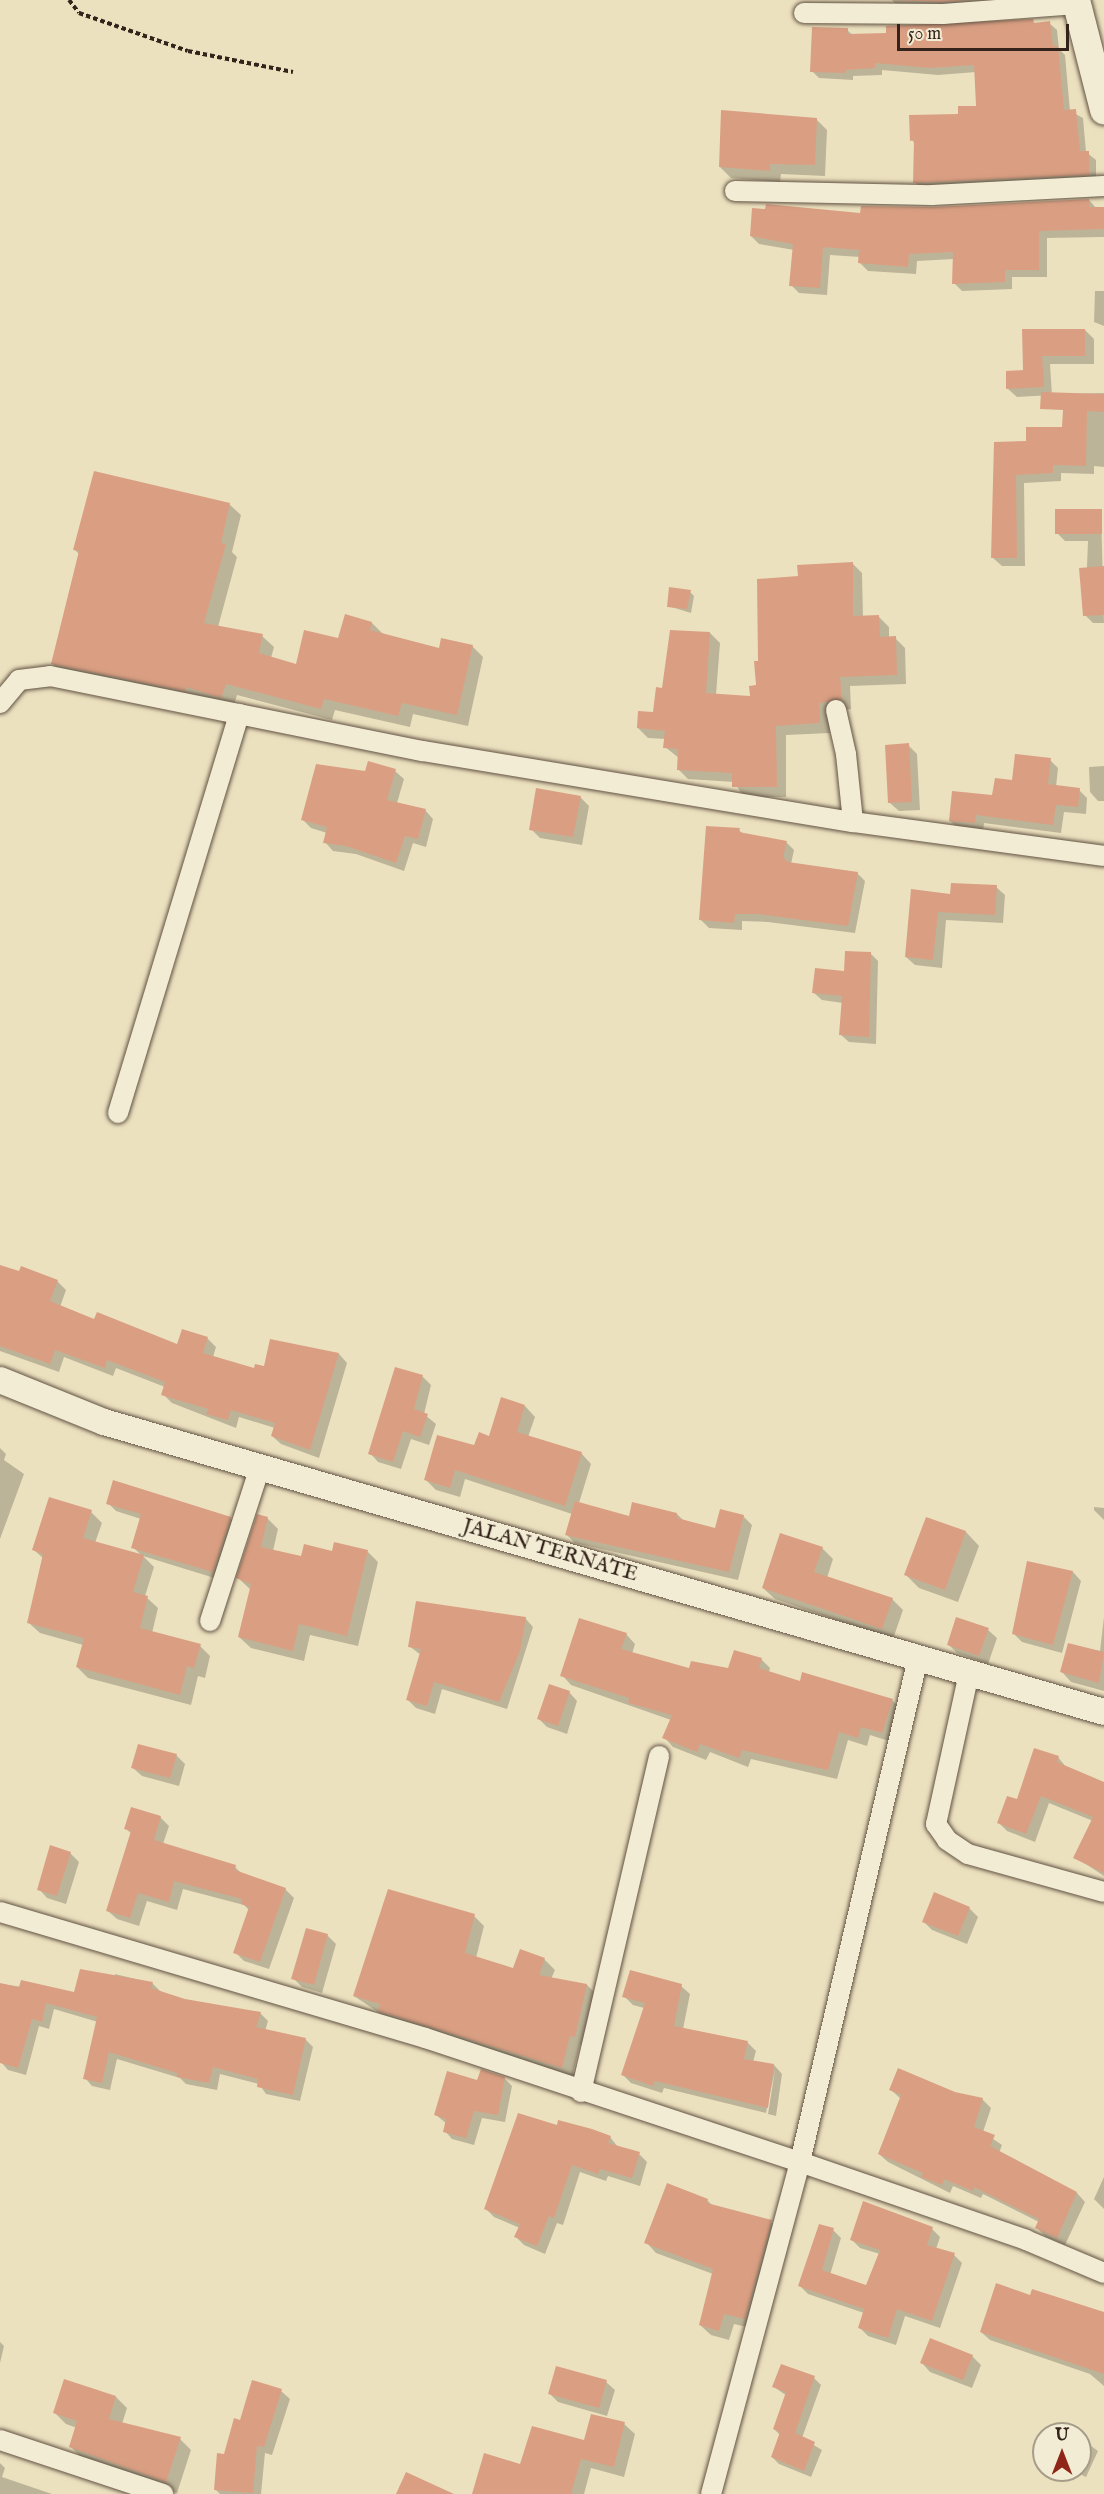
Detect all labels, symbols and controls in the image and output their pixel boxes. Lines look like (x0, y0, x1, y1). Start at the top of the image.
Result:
scale bar (900, 12, 1072, 50)
text: 50 m (908, 23, 941, 46)
street label: JALAN TERNATE (460, 1514, 640, 1588)
north arrow (1032, 2422, 1092, 2482)
text: U (1055, 2426, 1069, 2446)

